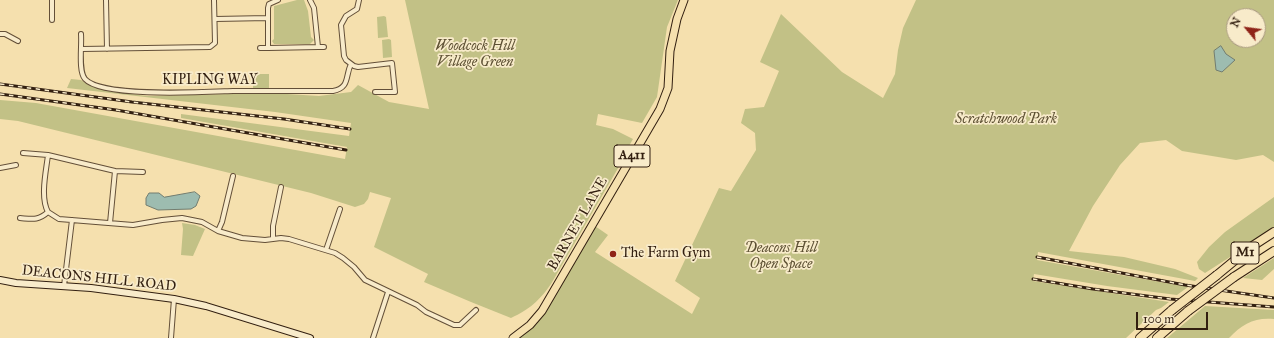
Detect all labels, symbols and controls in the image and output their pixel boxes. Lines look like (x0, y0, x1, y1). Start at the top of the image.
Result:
north arrow (1226, 8, 1266, 48)
text: N (1228, 15, 1244, 30)
park label: Woodcock Hill Village Green (435, 39, 515, 72)
street label: KIPLING WAY (162, 73, 258, 89)
park label: Scratchwood Park (955, 112, 1057, 128)
road number: A411 (614, 145, 650, 167)
street label: BARNET LANE (544, 174, 612, 274)
park label: Deacons Hill Open Space (745, 241, 817, 274)
road number: M1 (1231, 242, 1259, 264)
place label: The Farm Gym (621, 246, 711, 262)
marker: The Farm Gym (608, 249, 618, 259)
street label: DEACONS HILL ROAD (21, 263, 177, 295)
scale bar (1138, 304, 1210, 330)
text: 100 m (1143, 312, 1174, 326)

